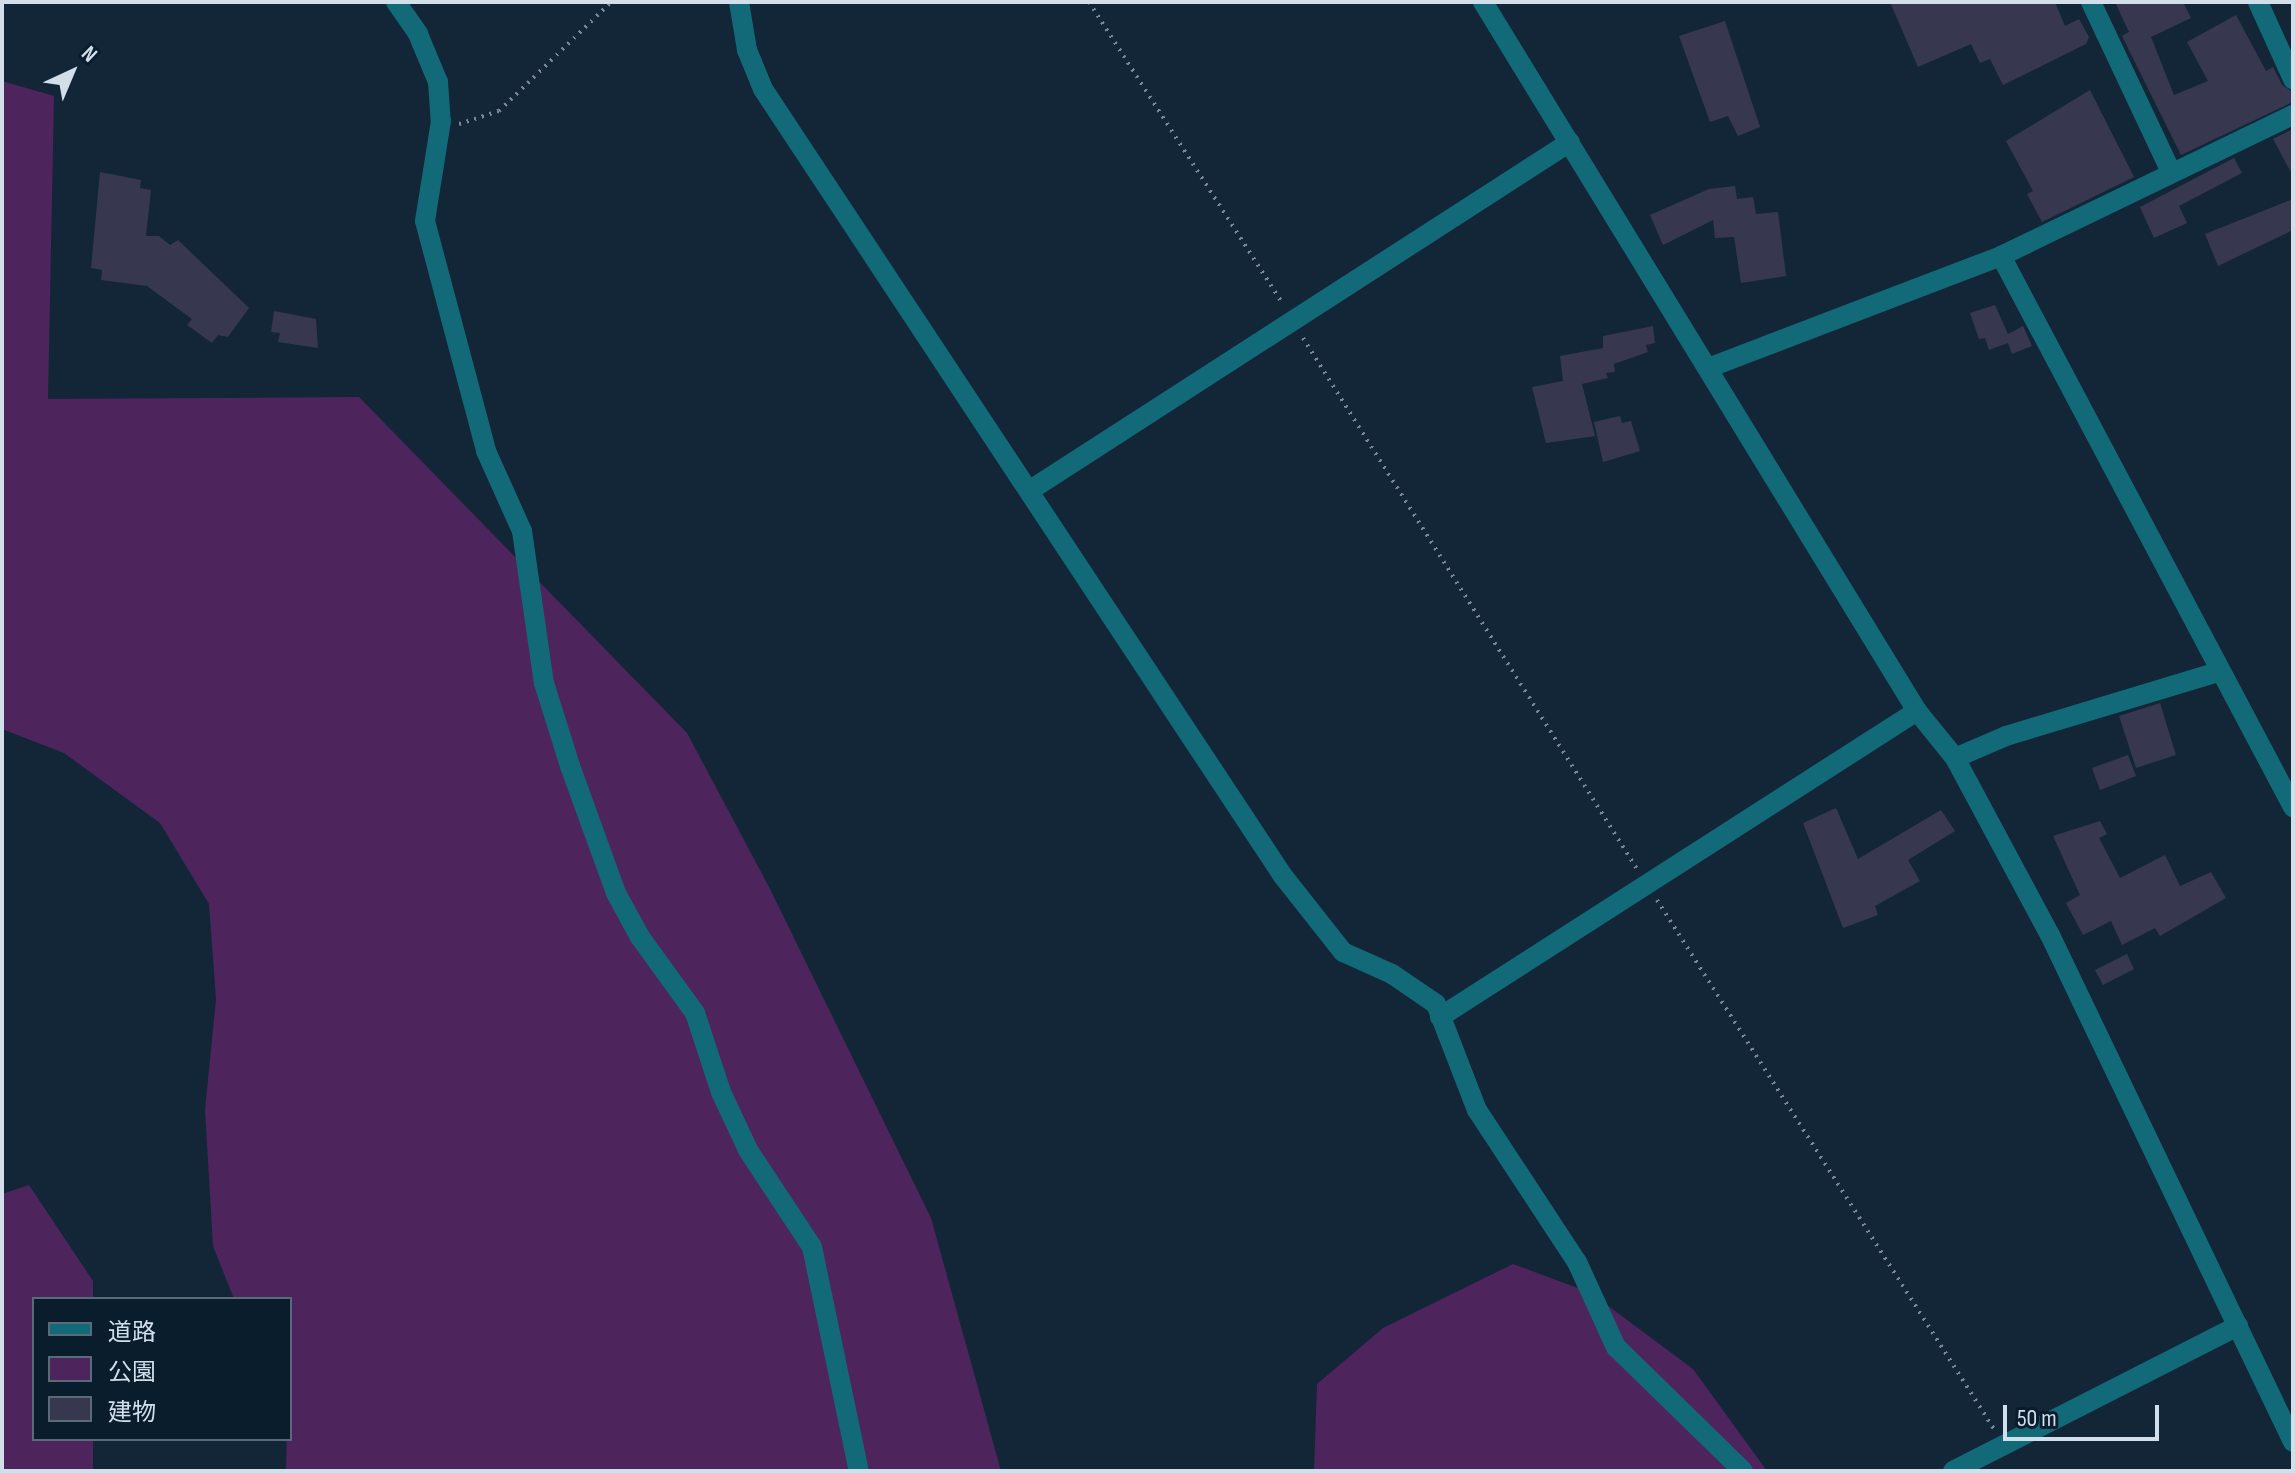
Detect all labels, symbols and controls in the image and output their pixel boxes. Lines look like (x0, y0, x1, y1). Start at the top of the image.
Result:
north arrow (32, 32, 112, 112)
text: N (75, 41, 103, 68)
legend (32, 1297, 292, 1441)
text: 道路 (108, 1318, 156, 1347)
text: 公園 (108, 1358, 156, 1387)
scale bar (2007, 1389, 2163, 1439)
text: 建物 (108, 1398, 156, 1427)
text: 50 m (2017, 1404, 2057, 1433)

